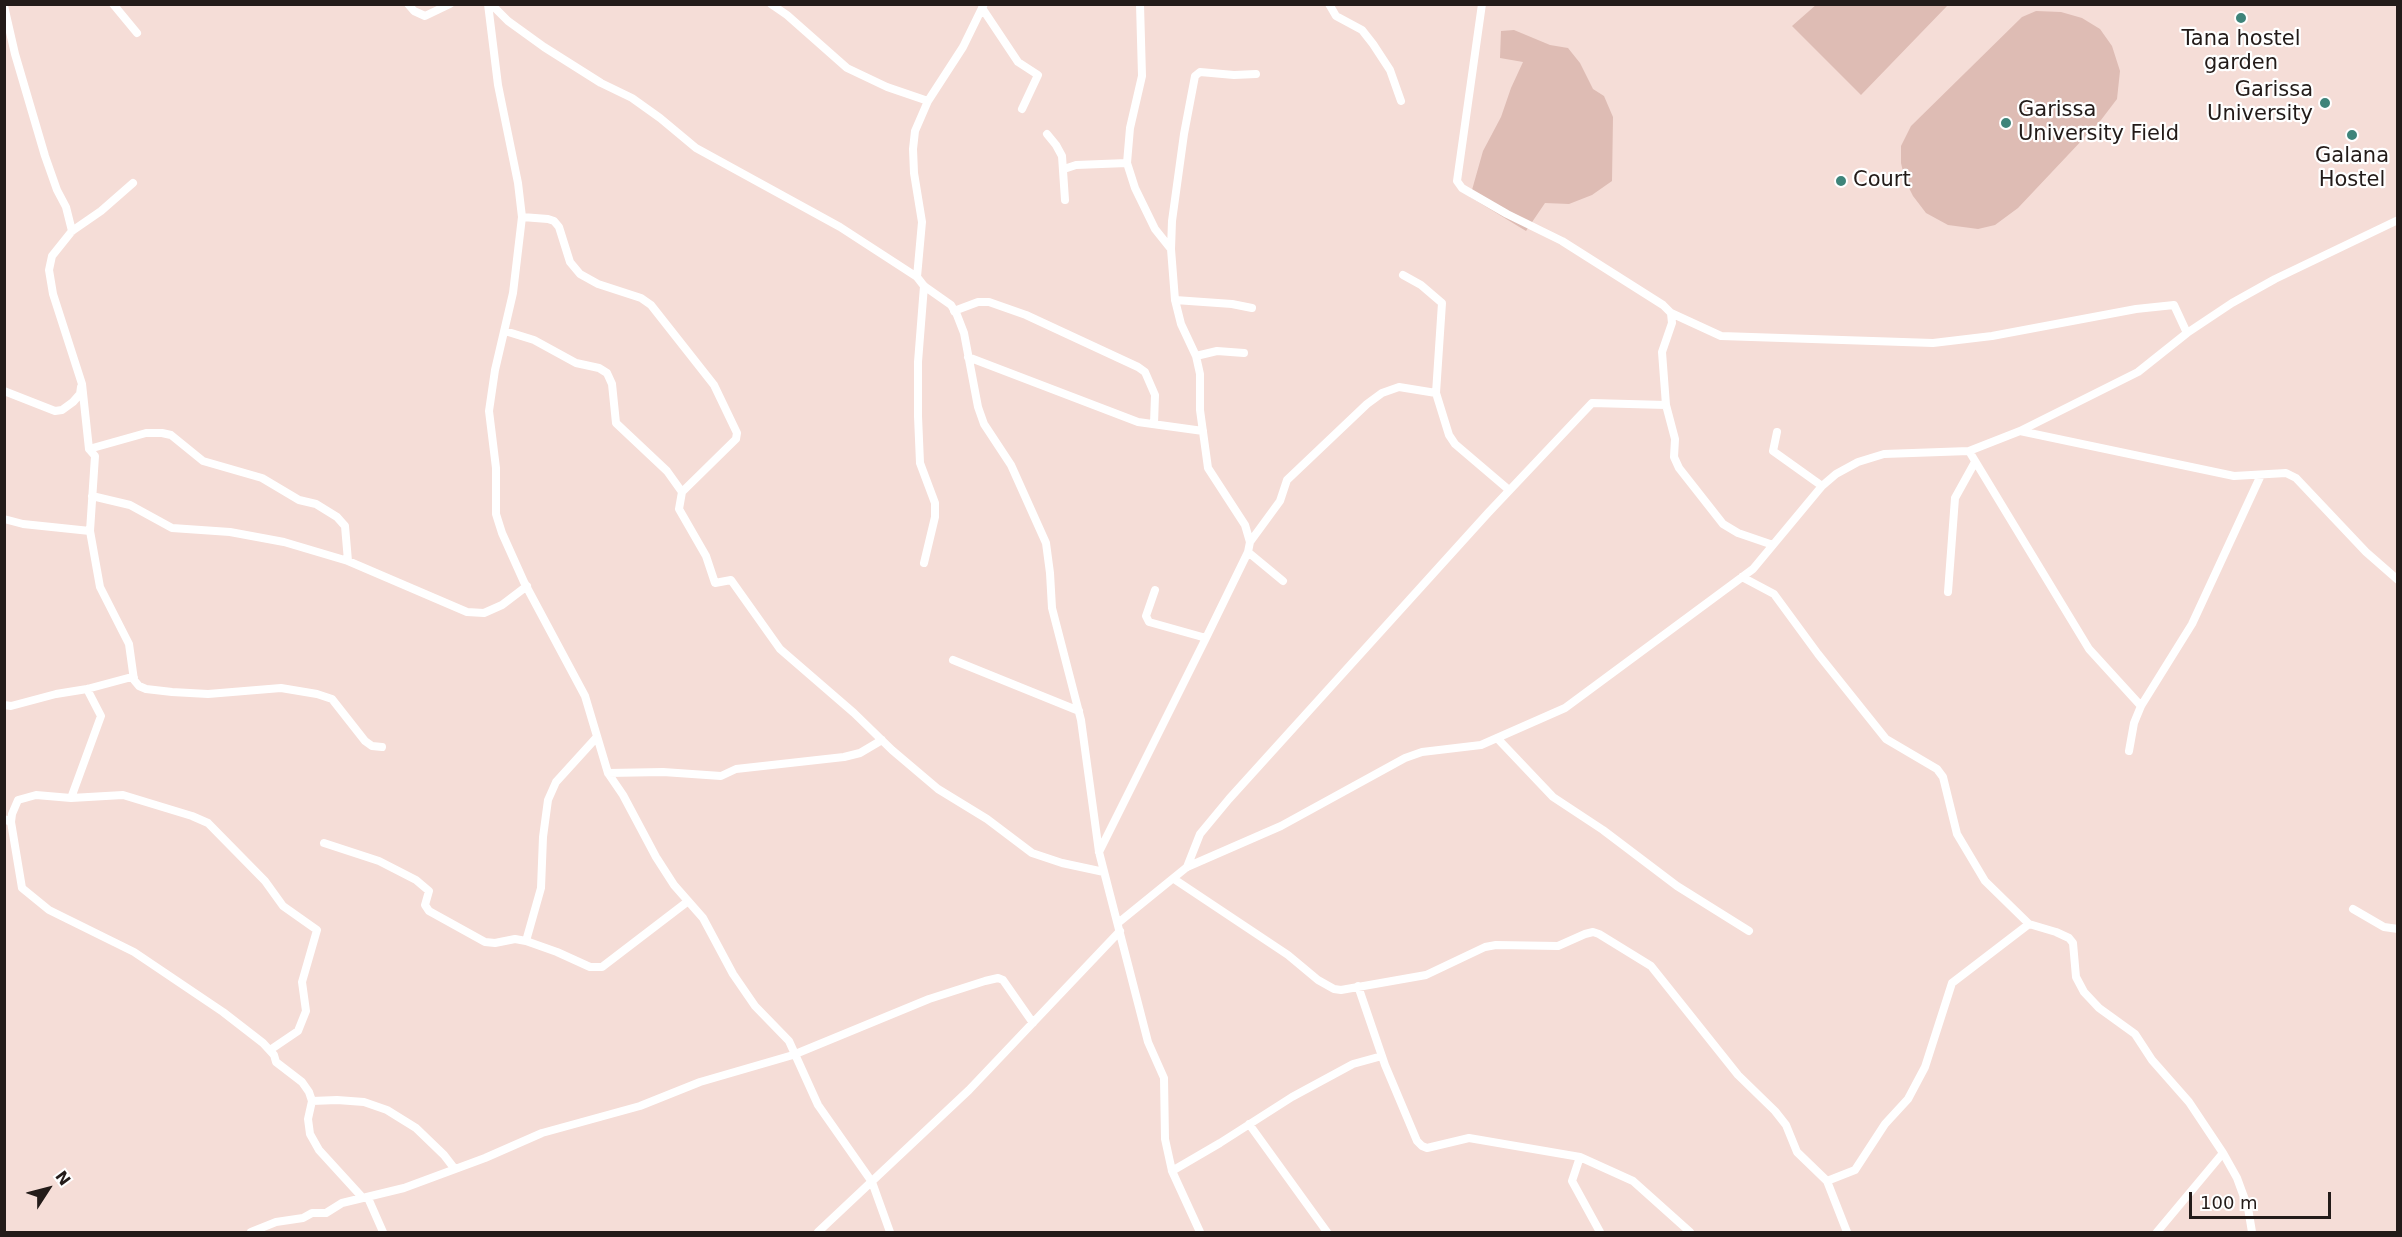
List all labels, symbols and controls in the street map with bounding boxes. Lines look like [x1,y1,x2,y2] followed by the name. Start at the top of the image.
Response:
[2234,11,2248,25] marker: Tana hostel garden
[2181,27,2301,77] place label: Tana hostel garden
[2207,78,2313,128] place label: Garissa University
[2318,96,2332,110] marker: Garissa University
[2018,98,2179,148] place label: Garissa University Field
[1999,116,2013,130] marker: Garissa University Field
[2345,128,2359,142] marker: Galana Hostel
[2315,144,2389,194] place label: Galana Hostel
[1853,168,1911,194] place label: Court
[1834,174,1848,188] marker: Court
[18,1159,78,1219] north arrow
[51,1167,75,1189] text: N
[2192,1180,2334,1218] scale bar
[2200,1192,2258,1213] text: 100 m

